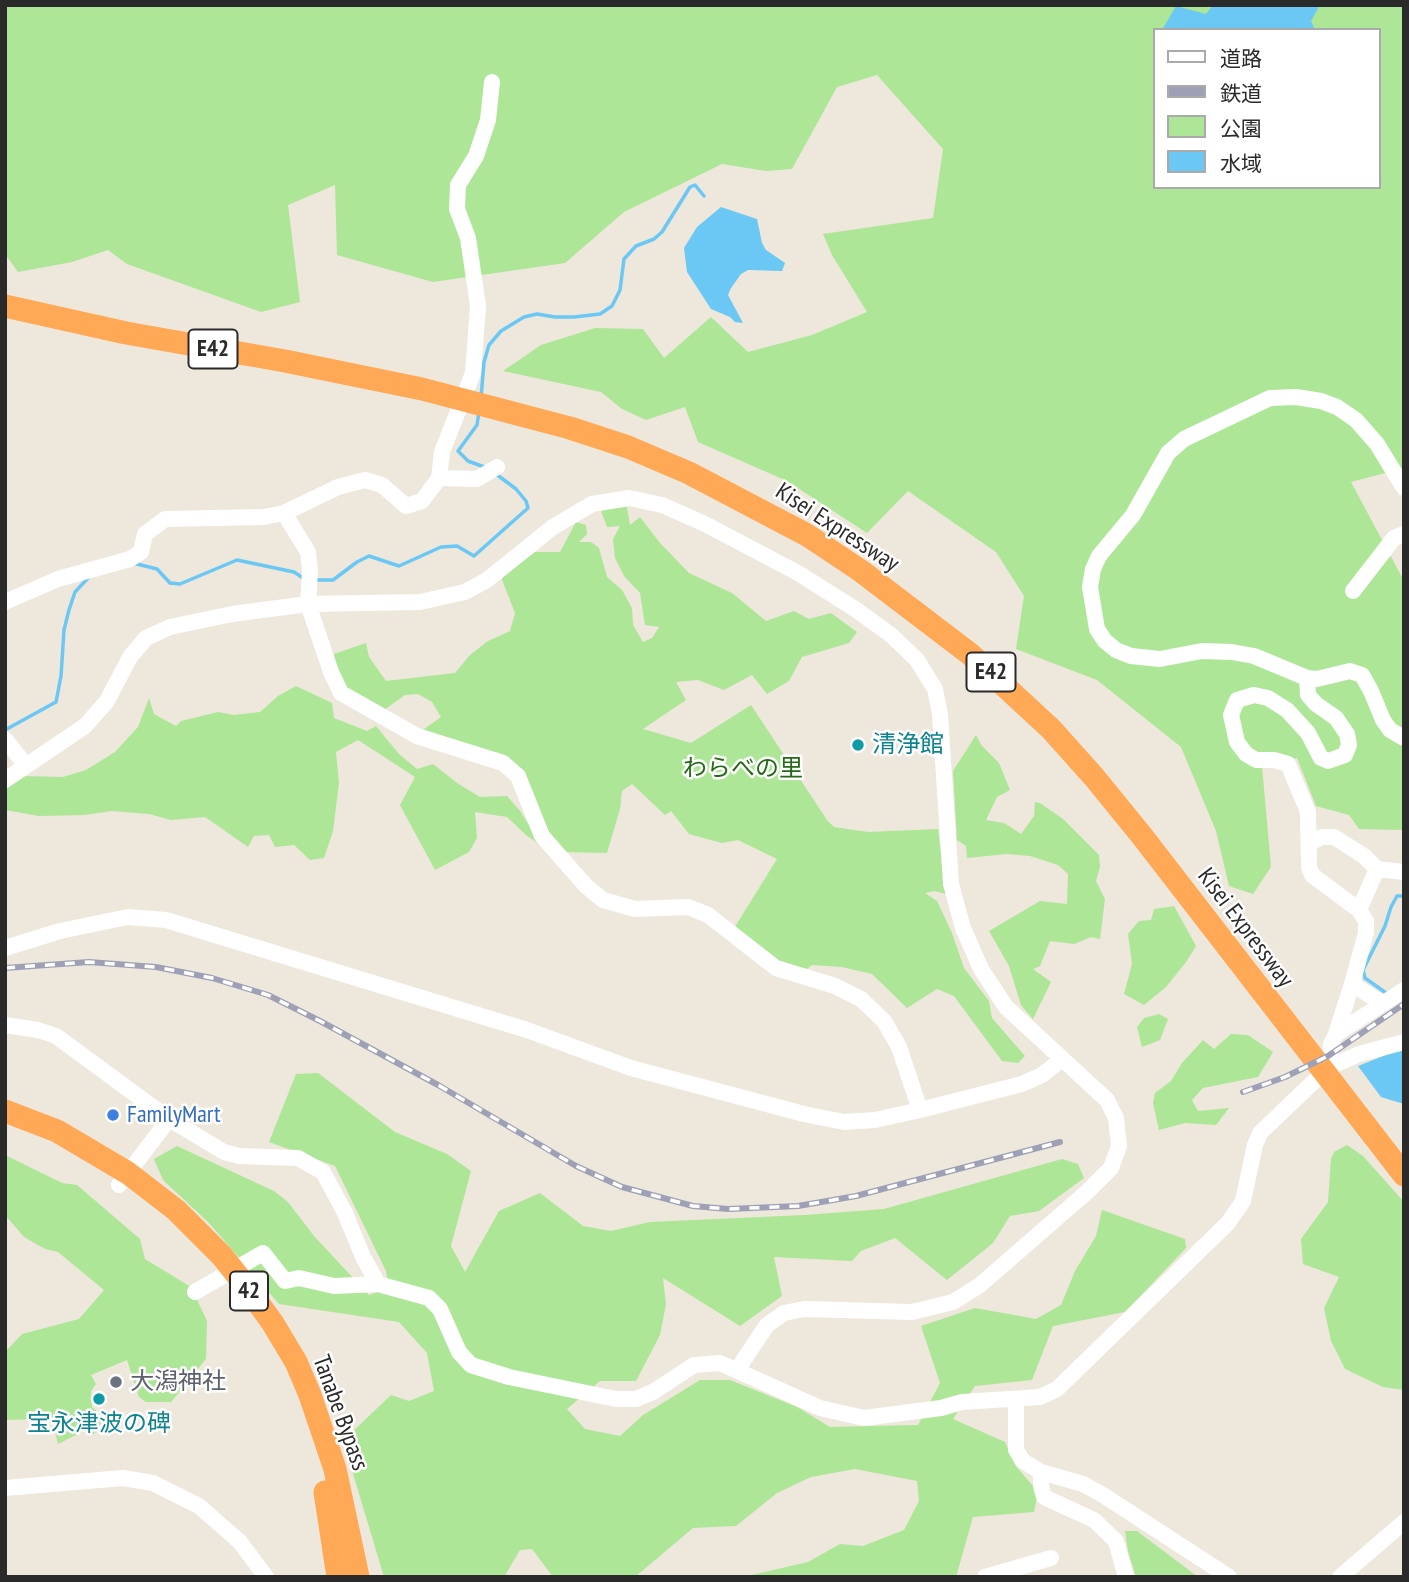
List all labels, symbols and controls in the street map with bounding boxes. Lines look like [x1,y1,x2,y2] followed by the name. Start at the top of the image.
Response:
[1154,28,1381,189] legend
[1220,45,1262,72] text: 道路
[1220,80,1262,107] text: 鉄道
[1220,115,1262,142] text: 公園
[1220,150,1262,177] text: 水域
[188,330,238,368] road number: E42
[770,477,904,579] street label: Kisei Expressway
[967,652,1016,692] road number: E42
[872,731,944,759] place label: 清浄館
[850,737,866,753] marker: 清浄館
[683,755,803,783] park label: わらべの里
[1191,863,1299,993] street label: Kisei Expressway
[127,1101,221,1129] place label: FamilyMart
[105,1107,121,1123] marker: FamilyMart
[230,1272,268,1310] road number: 42
[306,1351,374,1475] street label: Tanabe Bypass
[130,1368,226,1396] place label: 大潟神社
[108,1374,124,1390] marker: 大潟神社
[91,1391,107,1407] marker: 宝永津波の碑
[27,1410,171,1438] place label: 宝永津波の碑

